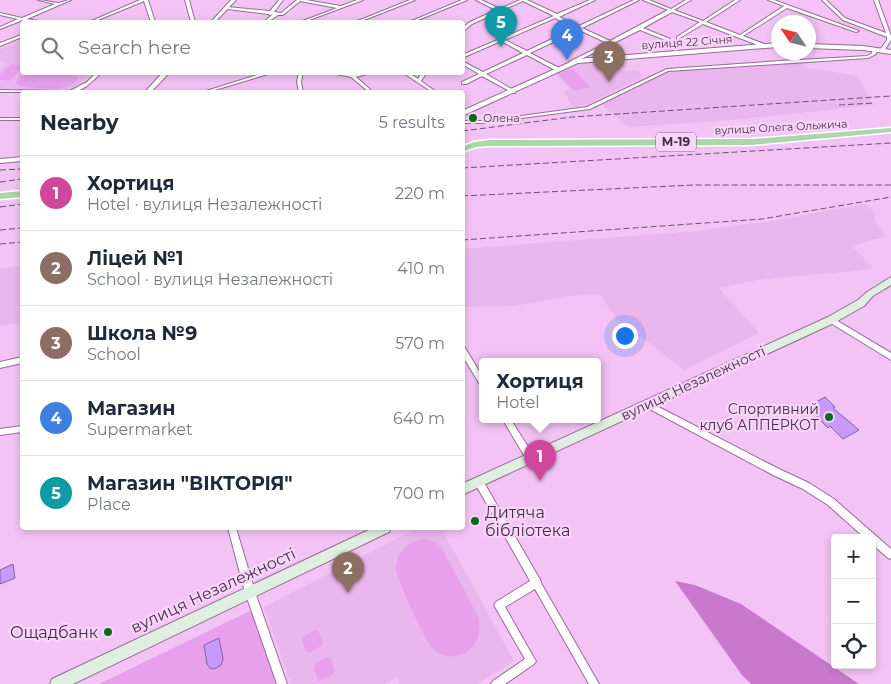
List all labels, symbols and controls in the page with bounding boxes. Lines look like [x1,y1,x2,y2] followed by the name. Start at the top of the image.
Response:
[485,6,517,47] pin: 5
[771,15,816,60] north arrow
[551,19,583,60] pin: 4
[20,20,465,75] search box
[641,32,733,52] street label: вулиця 22 Січня
[38,34,66,62] icon: search
[78,36,191,59] text: Search here
[593,41,625,82] pin: 3
[40,110,119,135] text: Nearby
[483,111,520,125] place label: Олена
[467,112,479,124] marker: Олена
[379,113,445,132] text: 5 results
[714,117,848,137] street label: вулиця Олега Ольжича
[656,132,696,152] road number: М-19
[87,172,174,195] text: Хортиця
[53,184,59,203] text: 1
[395,184,445,203] text: 220 m
[87,195,323,214] text: Hotel · вулиця Незалежності
[87,247,183,270] text: Ліцей №1
[51,259,61,278] text: 2
[397,259,445,278] text: 410 m
[87,270,333,289] text: School · вулиця Незалежності
[87,322,197,345] text: Школа №9
[612,323,638,349] your location
[51,334,61,353] text: 3
[395,334,445,353] text: 570 m
[618,342,768,424] street label: вулиця Незалежності
[87,345,141,364] text: School
[479,358,601,423] popup
[496,370,584,393] text: Хортиця
[496,393,540,412] text: Hotel
[87,397,175,420] text: Магазин
[699,400,820,434] place label: Спортивний клуб АППЕРКОТ
[50,409,62,428] text: 4
[393,409,445,428] text: 640 m
[823,411,835,423] marker: Спортивний клуб АППЕРКОТ
[87,420,193,439] text: Supermarket
[524,440,556,481] pin: 1
[87,472,293,495] text: Магазин "ВІКТОРІЯ"
[51,484,61,503] text: 5
[394,484,445,503] text: 700 m
[87,495,131,514] text: Place
[485,503,570,540] place label: Дитяча бібліотека
[469,515,481,527] marker: Дитяча бібліотека
[831,534,876,669] map controls
[831,534,876,579] button: +
[128,544,299,637] street label: вулиця Незалежності
[332,552,364,593] pin: 2
[831,579,876,624] button: −
[10,623,99,642] place label: Ощадбанк
[831,624,876,669] button: locate
[102,626,114,638] marker: Ощадбанк

